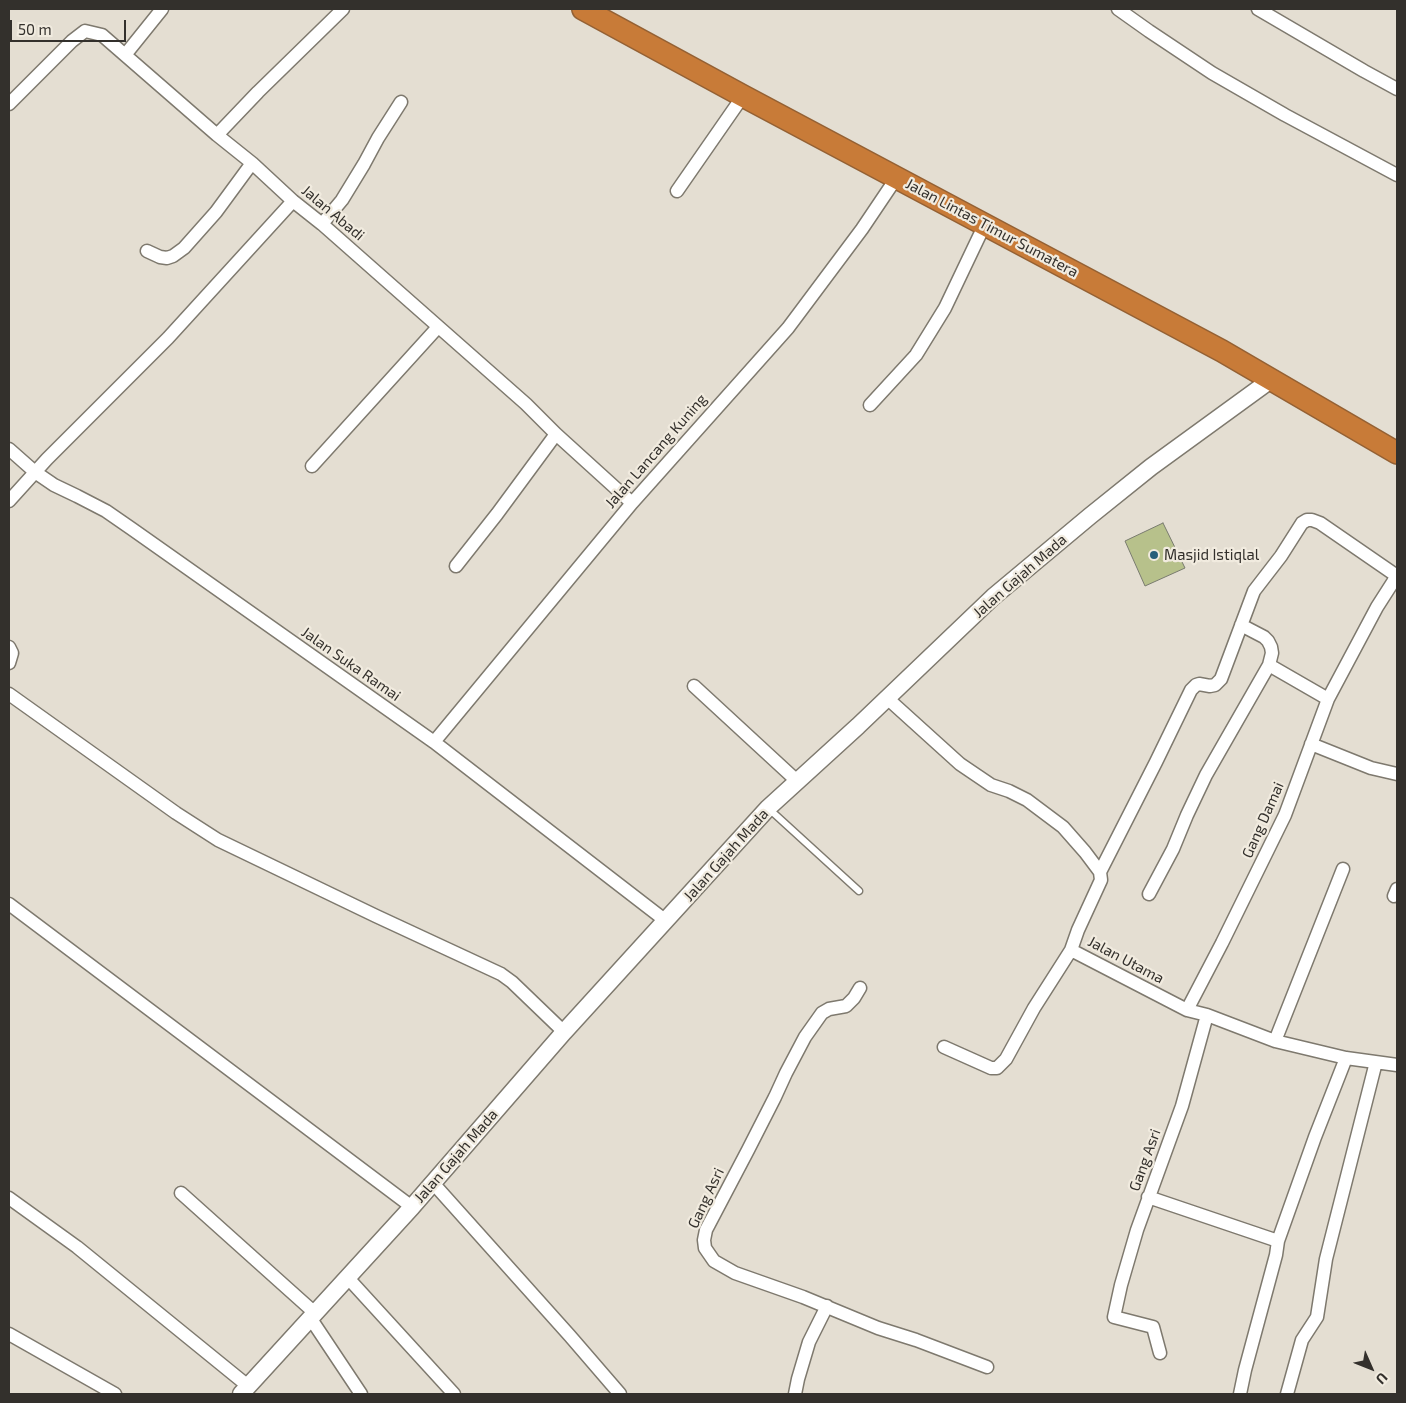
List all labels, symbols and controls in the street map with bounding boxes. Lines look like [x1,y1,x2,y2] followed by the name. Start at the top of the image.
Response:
[12,10,129,42] scale bar
[18,20,52,38] text: 50 m
[903,175,1081,281] street label: Jalan Lintas Timur Sumatera
[298,182,368,244] street label: Jalan Abadi
[601,390,711,512] street label: Jalan Lancang Kuning
[970,530,1070,622] street label: Jalan Gajah Mada
[1164,546,1259,564] place label: Masjid Istiqlal
[1148,549,1160,561] marker: Masjid Istiqlal
[298,623,404,705] street label: Jalan Suka Ramai
[1238,779,1288,861] street label: Gang Damai
[680,805,772,905] street label: Jalan Gajah Mada
[1085,932,1167,988] street label: Jalan Utama
[410,1106,502,1206] street label: Jalan Gajah Mada
[1125,1126,1165,1194] street label: Gang Asri
[684,1165,728,1231] street label: Gang Asri
[1346,1343,1396,1393] north arrow
[1373,1369,1392,1388] text: U

